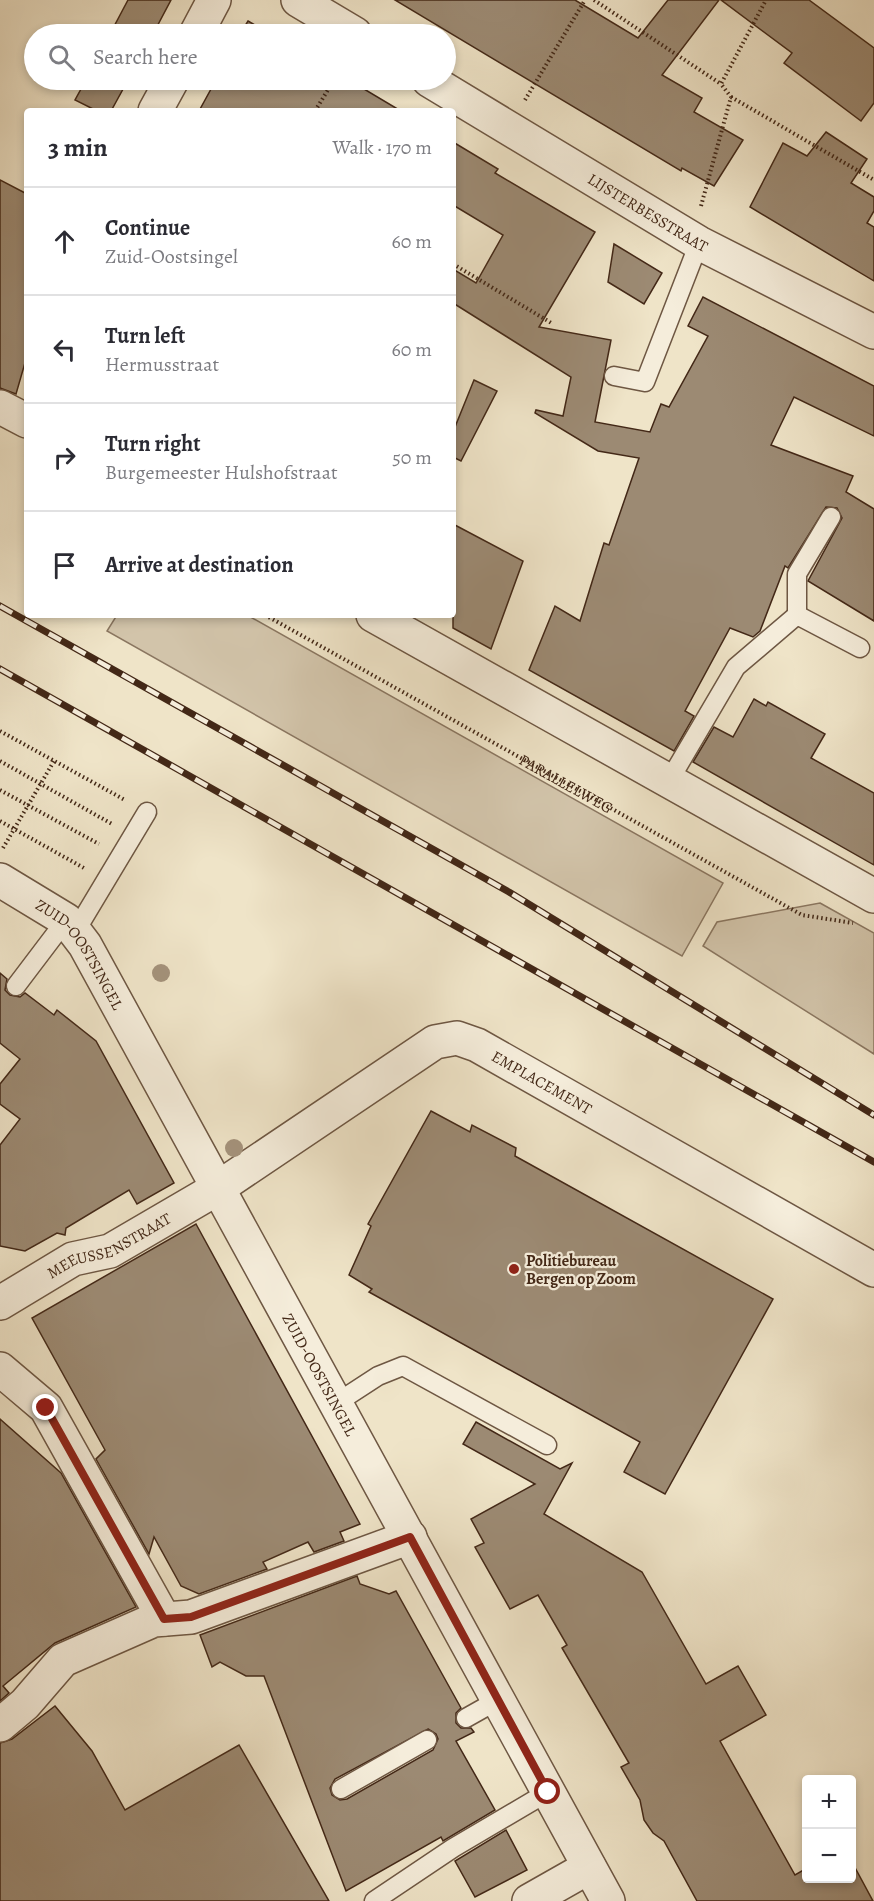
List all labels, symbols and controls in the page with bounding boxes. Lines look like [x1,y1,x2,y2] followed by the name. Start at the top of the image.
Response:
[24,24,456,90] search box
[45,41,78,74] icon: search
[93,42,198,72] text: Search here
[48,130,108,165] text: 3 min
[332,134,432,161] text: Walk · 170 m
[583,168,712,258] street label: LIJSTERBESSTRAAT
[105,213,190,243] text: Continue
[48,225,81,258] icon: ahead
[392,228,432,255] text: 60 m
[105,243,238,270] text: Zuid-Oostsingel
[105,321,185,351] text: Turn left
[48,333,81,366] icon: left
[392,336,432,363] text: 60 m
[105,351,219,378] text: Hermusstraat
[105,429,201,459] text: Turn right
[48,441,81,474] icon: right
[392,444,432,471] text: 50 m
[105,459,338,486] text: Burgemeester Hulshofstraat
[48,549,81,582] icon: arrive
[105,550,294,580] text: Arrive at destination
[515,749,617,819] street label: PARALLELWEG
[31,894,129,1014] street label: ZUID-OOSTSINGEL
[487,1046,596,1120] street label: EMPLACEMENT
[43,1208,176,1284] street label: MEEUSSENSTRAAT
[526,1250,636,1290] place label: Politiebureau Bergen op Zoom
[507,1262,521,1276] marker: Politiebureau Bergen op Zoom
[277,1310,362,1441] street label: ZUID-OOSTSINGEL
[32,1394,58,1420] route end
[802,1775,856,1883] map controls
[802,1775,856,1829] button: +
[534,1778,560,1804] route start
[802,1829,856,1883] button: −

